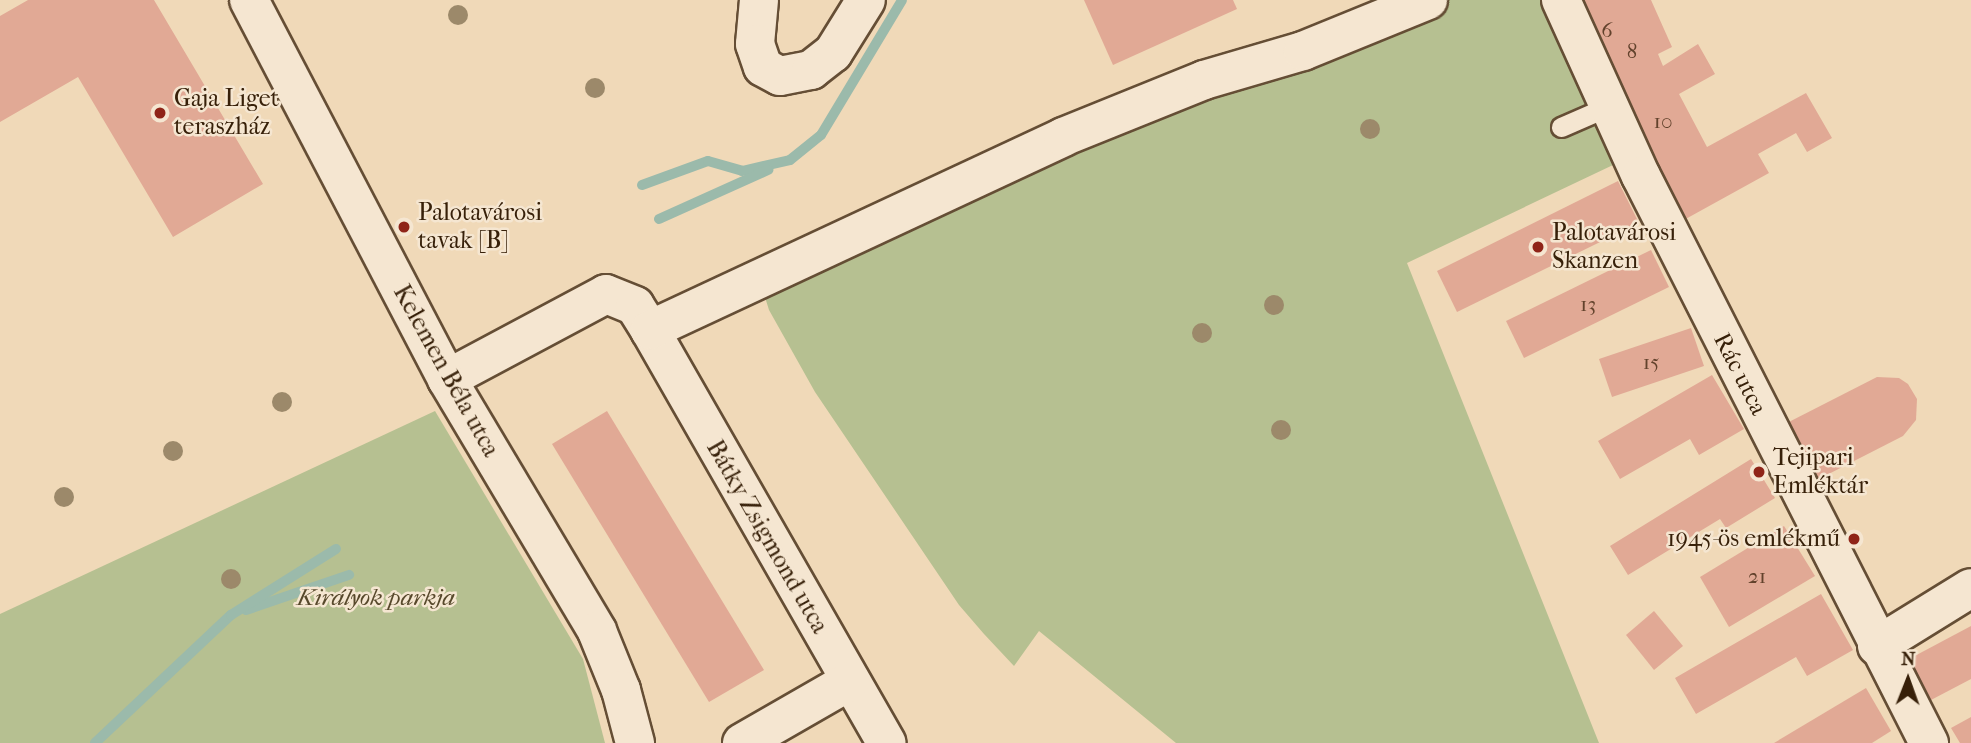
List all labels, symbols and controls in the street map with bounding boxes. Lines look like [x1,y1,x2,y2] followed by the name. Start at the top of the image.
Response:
[1601,17,1613,43] house number: 6
[1627,38,1637,64] house number: 8
[174,85,279,141] place label: Gaja Liget teraszház
[152,105,168,121] marker: Gaja Liget teraszház
[1654,108,1672,134] house number: 10
[418,199,542,255] place label: Palotavárosi tavak [B]
[396,219,412,235] marker: Palotavárosi tavak [B]
[1552,219,1676,275] place label: Palotavárosi Skanzen
[1530,239,1546,255] marker: Palotavárosi Skanzen
[387,280,505,462] street label: Kelemen Béla utca
[1580,291,1596,317] house number: 13
[1707,328,1773,420] street label: Rác utca
[1643,349,1659,375] house number: 15
[700,435,834,639] street label: Bátky Zsigmond utca
[1773,444,1868,500] place label: Tejipari Emléktár
[1751,464,1767,480] marker: Tejipari Emléktár
[1667,525,1840,553] place label: 1945-ös emlékmű
[1846,531,1862,547] marker: 1945-ös emlékmű
[1748,563,1766,589] house number: 21
[297,584,455,612] park label: Királyok parkja
[1873,645,1943,715] north arrow
[1901,648,1916,670] text: N

